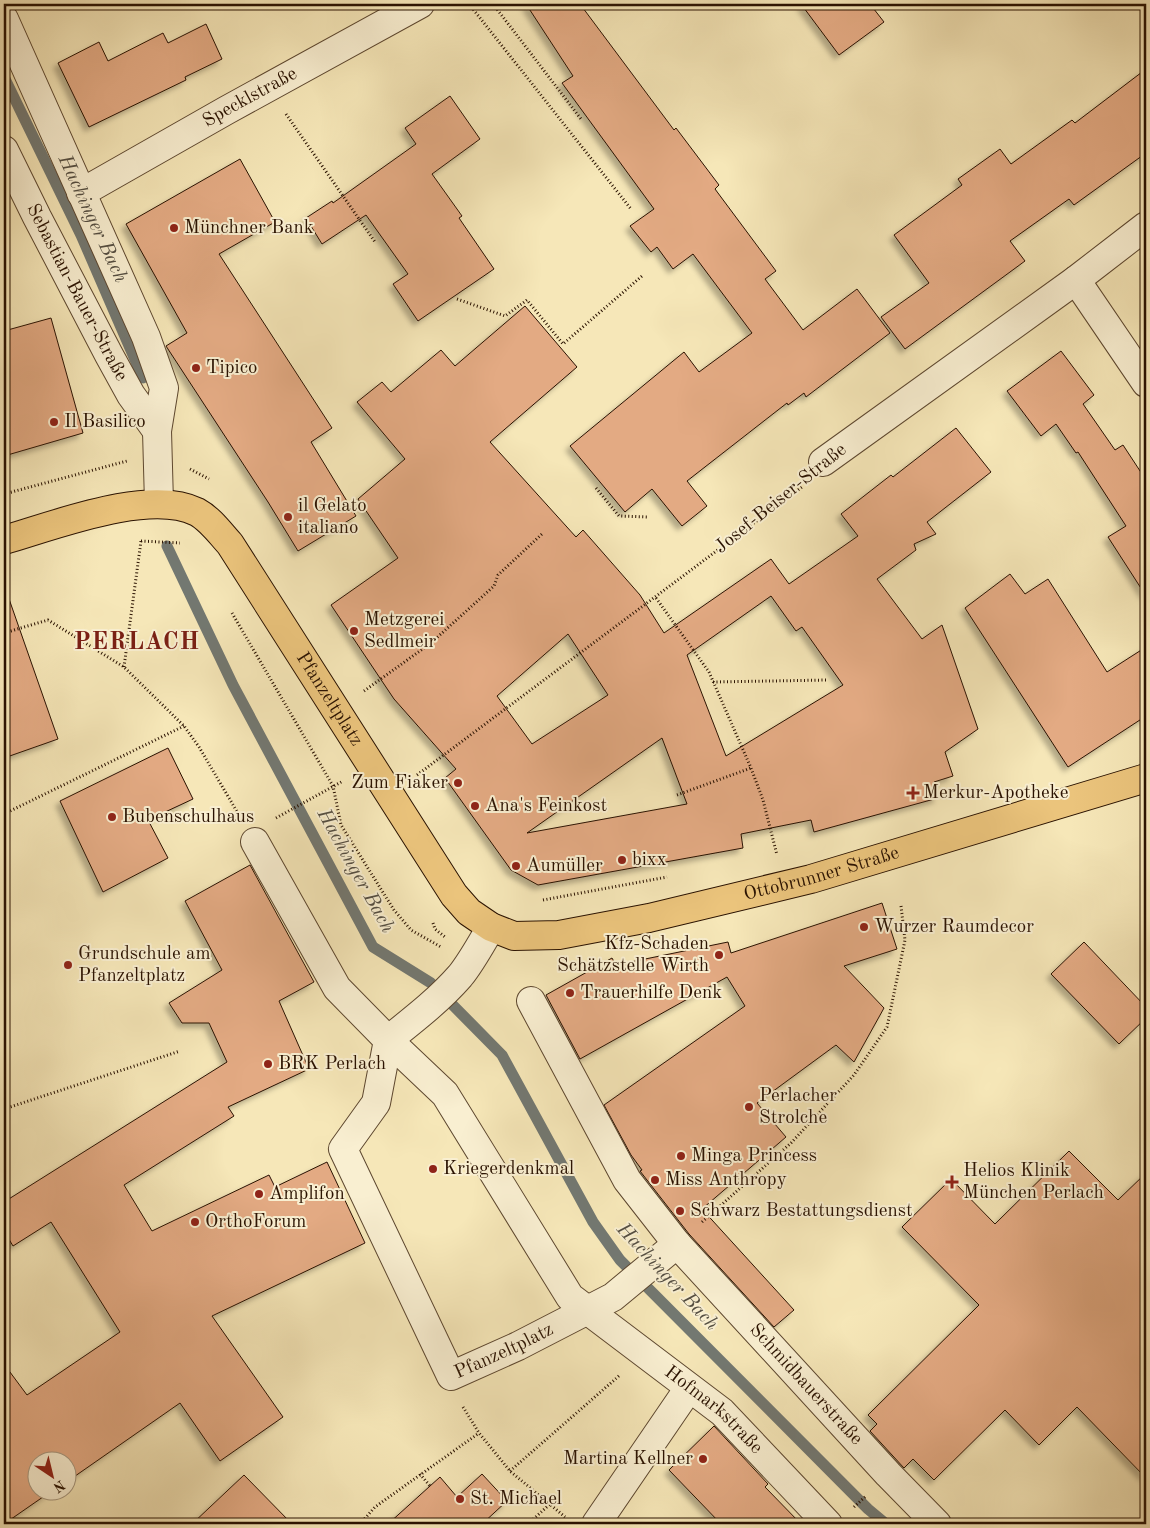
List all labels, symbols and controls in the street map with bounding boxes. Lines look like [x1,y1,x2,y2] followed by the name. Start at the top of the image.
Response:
[200,64,300,131] street label: Specklstraße
[53,151,130,286] water label: Hachinger Bach
[23,201,131,384] street label: Sebastian-Bauer-Straße
[184,219,314,238] place label: Münchner Bank
[168,222,180,234] marker: Münchner Bank
[206,359,257,378] place label: Tipico
[190,362,202,374] marker: Tipico
[64,413,146,432] place label: Il Basilico
[48,416,60,428] marker: Il Basilico
[712,440,850,558] street label: Josef-Beiser-Straße
[298,497,367,538] place label: il Gelato italiano
[282,511,294,523] marker: il Gelato italiano
[364,611,444,652] place label: Metzgerei Sedlmeir
[348,625,360,637] marker: Metzgerei Sedlmeir
[74,631,200,655] district label: PERLACH
[292,649,366,749] street label: Pfanzeltplatz
[351,774,448,793] place label: Zum Fiaker
[452,777,464,789] marker: Zum Fiaker
[923,784,1068,803] place label: Merkur-Apotheke
[907,787,919,799] marker: Merkur-Apotheke
[485,797,607,816] place label: Ana's Feinkost
[469,800,481,812] marker: Ana's Feinkost
[312,805,397,937] water label: Hachinger Bach
[122,808,254,827] place label: Bubenschulhaus
[106,811,118,823] marker: Bubenschulhaus
[742,843,902,904] street label: Ottobrunner Straße
[632,851,667,870] place label: bixx
[616,854,628,866] marker: bixx
[526,857,603,876] place label: Aumüller
[510,860,522,872] marker: Aumüller
[874,918,1034,937] place label: Wurzer Raumdecor
[858,921,870,933] marker: Wurzer Raumdecor
[557,935,709,976] place label: Kfz-Schaden Schätzstelle Wirth
[78,945,210,986] place label: Grundschule am Pfanzeltplatz
[713,949,725,961] marker: Kfz-Schaden Schätzstelle Wirth
[62,959,74,971] marker: Grundschule am Pfanzeltplatz
[580,984,722,1003] place label: Trauerhilfe Denk
[564,987,576,999] marker: Trauerhilfe Denk
[278,1055,386,1074] place label: BRK Perlach
[262,1058,274,1070] marker: BRK Perlach
[759,1087,837,1128] place label: Perlacher Strolche
[743,1101,755,1113] marker: Perlacher Strolche
[691,1147,817,1166] place label: Minga Princess
[675,1150,687,1162] marker: Minga Princess
[443,1160,574,1179] place label: Kriegerdenkmal
[963,1162,1104,1203] place label: Helios Klinik München Perlach
[427,1163,439,1175] marker: Kriegerdenkmal
[665,1171,787,1190] place label: Miss Anthropy
[649,1174,661,1186] marker: Miss Anthropy
[945,1175,959,1189] marker: Helios Klinik München Perlach
[269,1185,345,1204] place label: Amplifon
[253,1188,265,1200] marker: Amplifon
[690,1202,913,1221] place label: Schwarz Bestattungsdienst
[674,1205,686,1217] marker: Schwarz Bestattungsdienst
[205,1213,306,1232] place label: OrthoForum
[189,1216,201,1228] marker: OrthoForum
[612,1219,722,1335] water label: Hachinger Bach
[451,1320,557,1383] street label: Pfanzeltplatz
[746,1320,866,1449] street label: Schmidbauerstraße
[661,1362,766,1458] street label: Hofmarkstraße
[28,1450,78,1500] north arrow
[563,1450,693,1469] place label: Martina Kellner
[697,1453,709,1465] marker: Martina Kellner
[50,1477,67,1495] text: N
[470,1490,562,1509] place label: St. Michael
[454,1493,466,1505] marker: St. Michael

